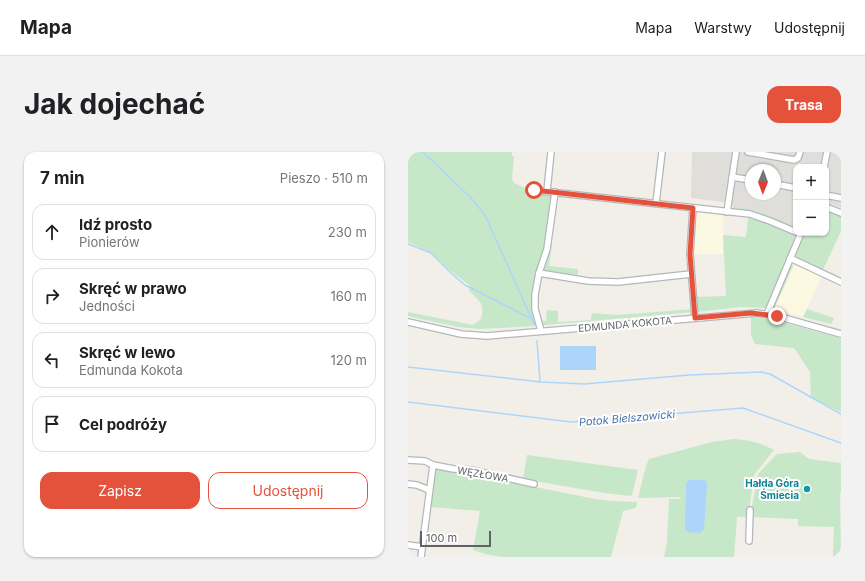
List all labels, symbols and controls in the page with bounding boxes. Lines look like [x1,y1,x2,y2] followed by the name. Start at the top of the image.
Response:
[20,16,72,39] text: Mapa
[635,19,672,36] text: Mapa
[694,19,752,36] text: Warstwy
[774,19,845,36] text: Udostępnij
[767,86,841,123] button: Trasa
[24,87,205,121] text: Jak dojechać
[745,164,781,200] north arrow
[793,164,829,236] map controls
[793,164,829,200] button: +
[40,168,85,188] text: 7 min
[280,170,368,186] text: Pieszo · 510 m
[525,181,543,199] route start
[793,200,829,236] button: −
[79,215,152,234] text: Idź prosto
[41,221,63,243] icon: ahead
[328,224,367,240] text: 230 m
[79,234,140,250] text: Pionierów
[79,279,187,298] text: Skręć w prawo
[41,285,63,307] icon: right
[330,288,367,304] text: 160 m
[79,298,135,314] text: Jedności
[768,307,786,325] route end
[578,314,672,334] street label: EDMUNDA KOKOTA
[79,343,175,362] text: Skręć w lewo
[41,349,63,371] icon: left
[331,352,367,368] text: 120 m
[79,362,183,378] text: Edmunda Kokota
[578,407,676,429] water label: Potok Bielszowicki
[41,413,63,435] icon: arrive
[79,415,167,434] text: Cel podróży
[457,464,510,484] street label: WĘZŁOWA
[40,472,200,509] button: Zapisz
[208,472,368,509] button: Udostępnij
[745,477,799,501] place label: Hałda Góra Śmiecia
[802,484,812,494] marker: Hałda Góra Śmiecia
[420,529,491,548] scale bar
[426,531,457,545] text: 100 m

